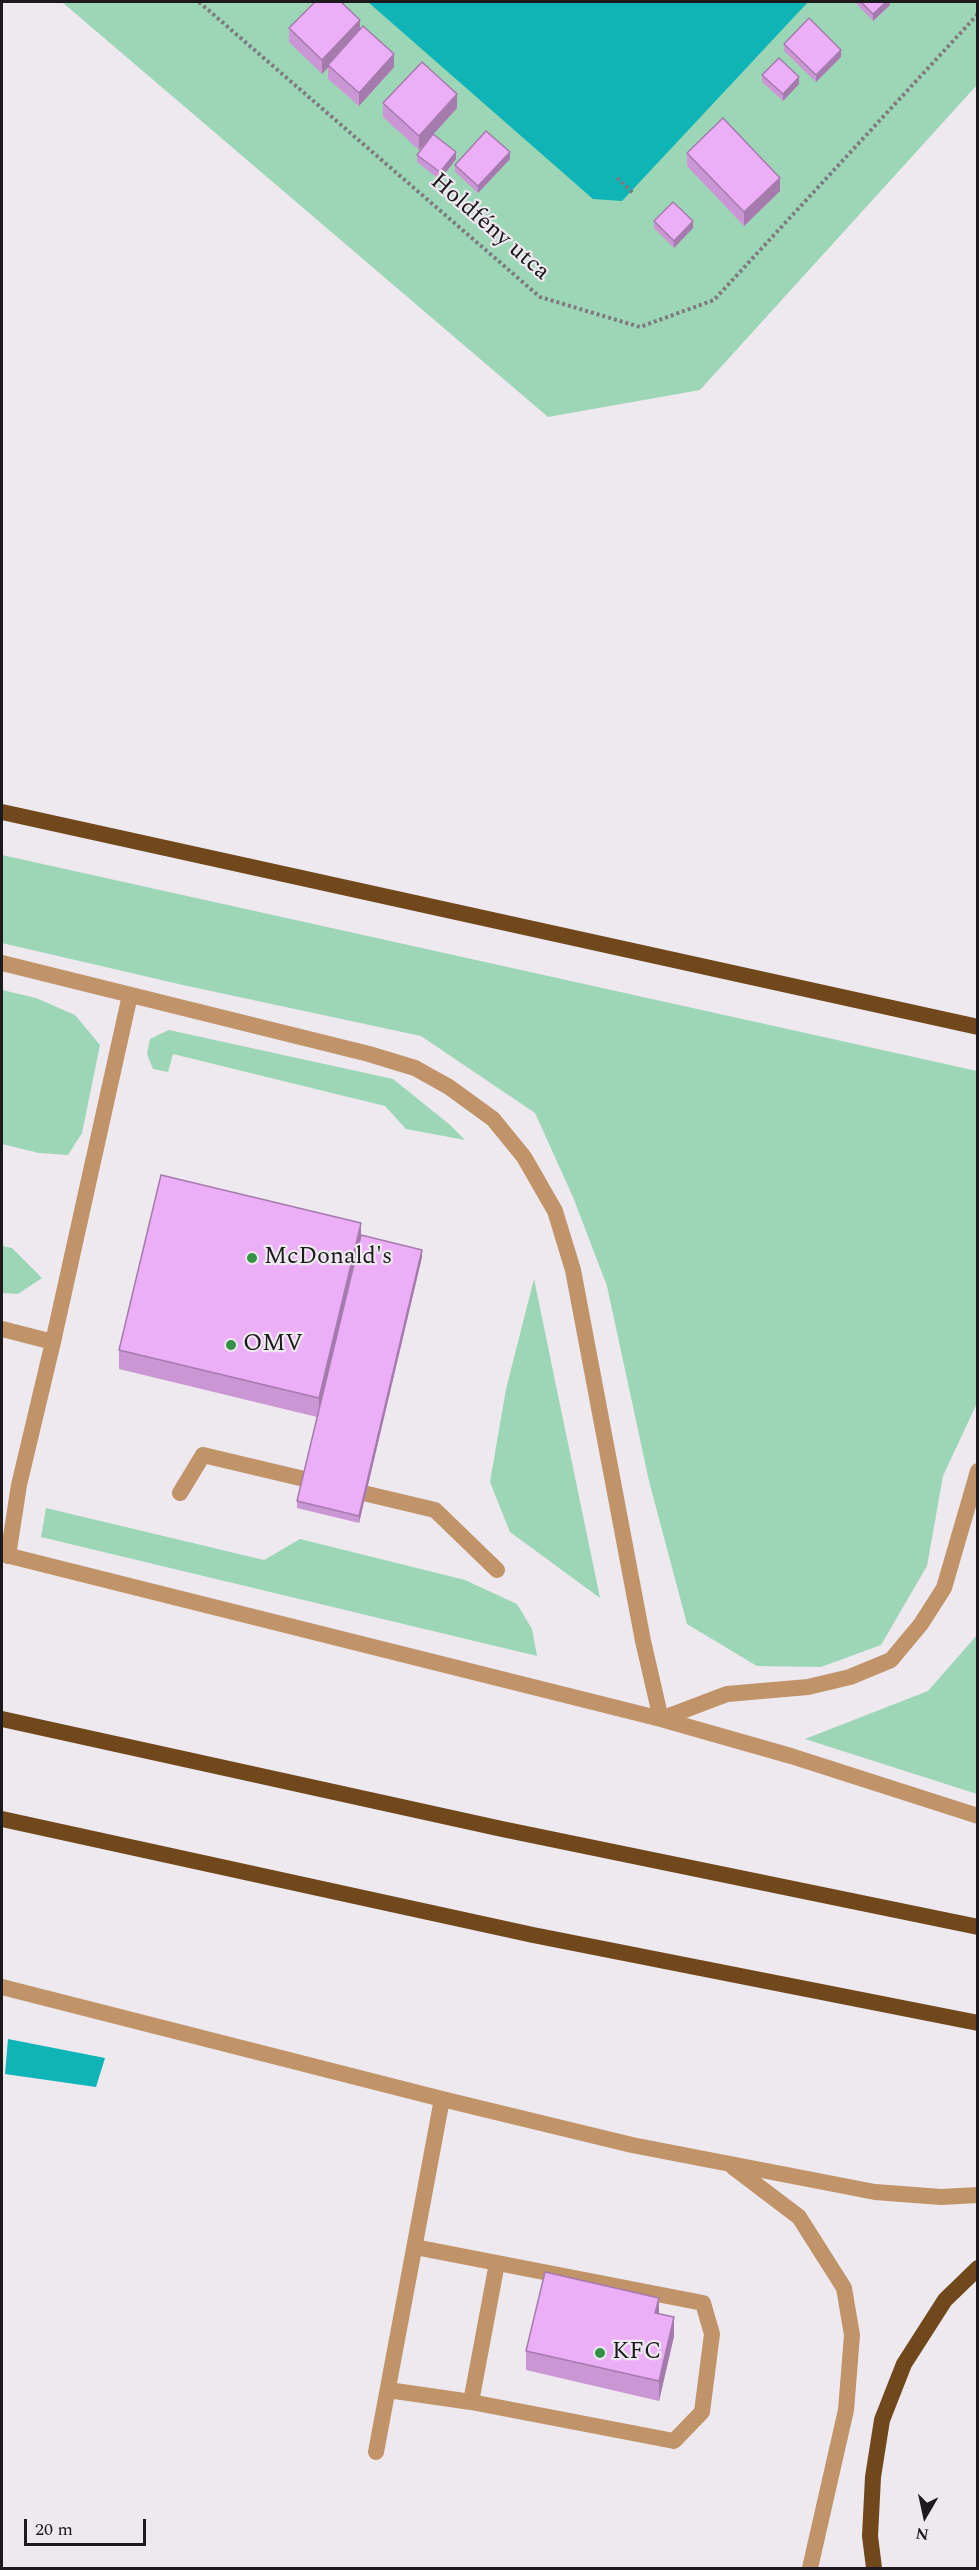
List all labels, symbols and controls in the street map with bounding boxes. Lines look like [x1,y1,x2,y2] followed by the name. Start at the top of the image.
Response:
[423,168,555,288] street label: Holdfény utca
[264,1244,392,1272] place label: McDonald's
[245,1251,259,1265] marker: McDonald's
[243,1331,303,1359] place label: OMV
[224,1338,238,1352] marker: OMV
[612,2339,661,2367] place label: KFC
[593,2346,607,2360] marker: KFC
[895,2486,955,2546] north arrow
[27,2507,148,2545] scale bar
[35,2516,73,2543] text: 20 m
[914,2521,931,2547] text: N

